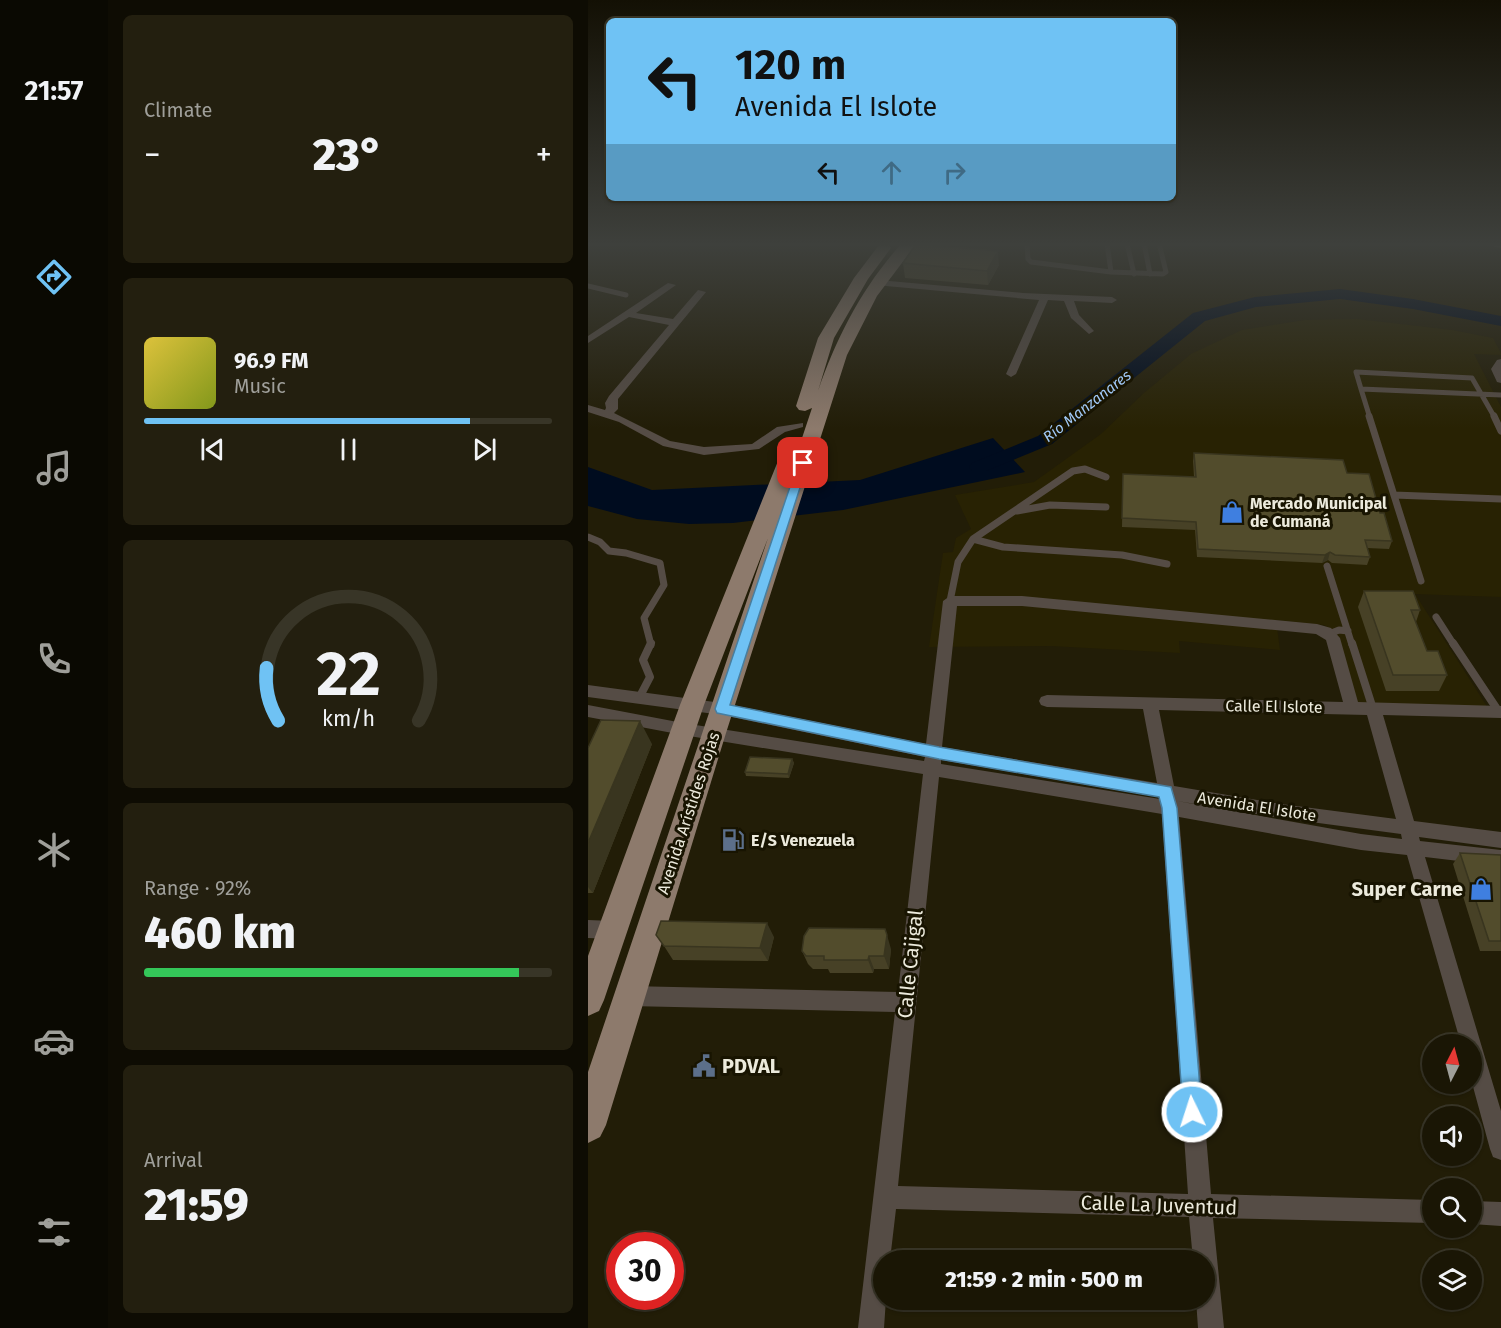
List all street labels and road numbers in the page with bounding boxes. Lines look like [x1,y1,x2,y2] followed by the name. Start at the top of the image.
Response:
[1225,696,1323,717] street label: Calle El Islote
[653,730,724,896] street label: Avenida Arístides Rojas
[1196,788,1318,825] street label: Avenida El Islote
[892,908,928,1019] street label: Calle Cajigal
[1080,1190,1238,1220] street label: Calle La Juventud

